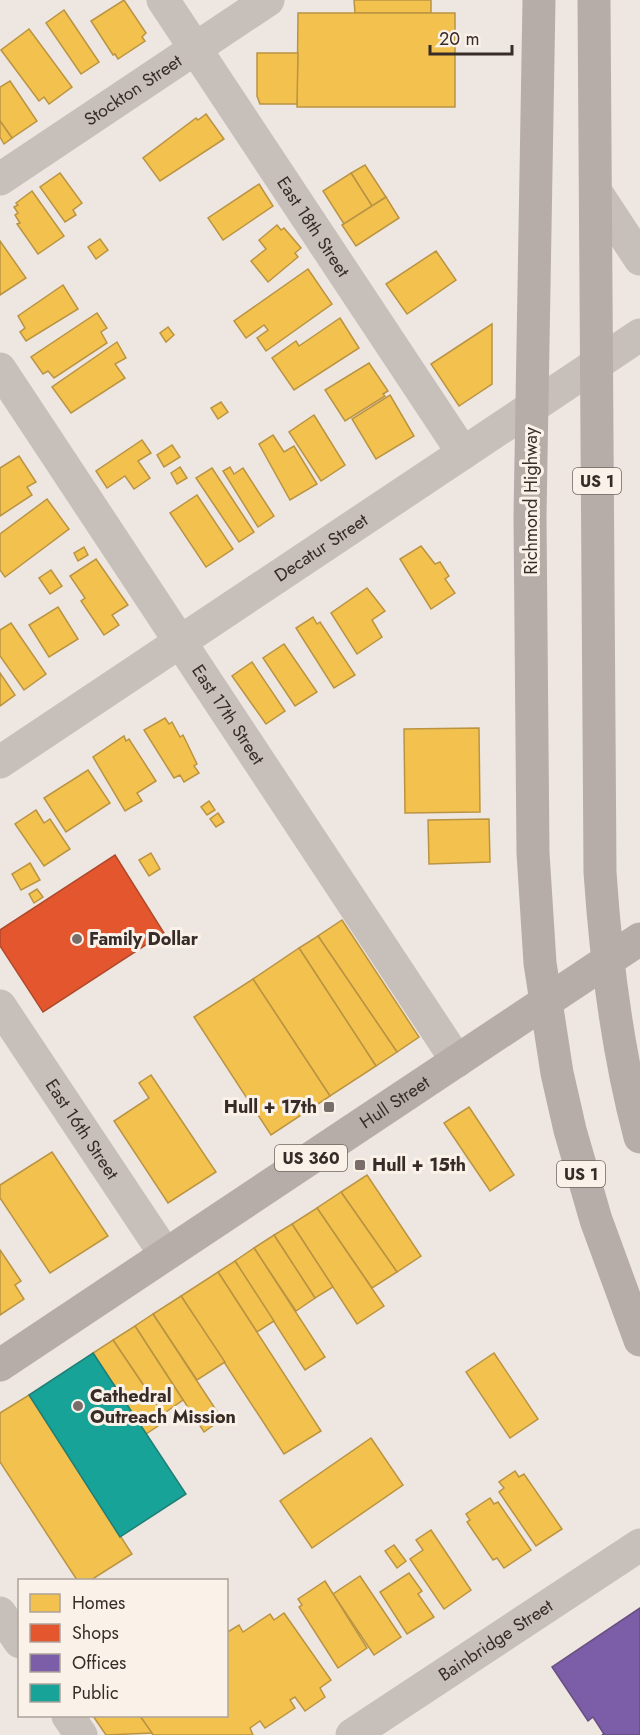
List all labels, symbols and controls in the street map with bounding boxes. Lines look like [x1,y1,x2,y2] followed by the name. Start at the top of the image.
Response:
[430,18,512,56] scale bar
[439,26,479,52] text: 20 m
[79,48,188,132] street label: Stockton Street
[270,171,356,283] street label: East 18th Street
[518,427,544,575] street label: Richmond Highway
[573,468,621,494] road number: US 1
[269,507,373,588] street label: Decatur Street
[186,659,271,770] street label: East 17th Street
[89,926,199,952] place label: Family Dollar
[70,932,84,946] marker: Family Dollar
[354,1069,435,1135] street label: Hull Street
[39,1074,125,1185] street label: East 16th Street
[224,1094,317,1120] place label: Hull + 17th
[322,1100,336,1114] marker: Hull + 17th
[275,1145,347,1171] road number: US 360
[372,1152,466,1178] place label: Hull + 15th
[353,1158,367,1172] marker: Hull + 15th
[557,1161,605,1187] road number: US 1
[90,1383,236,1430] place label: Cathedral Outreach Mission
[71,1399,85,1413] marker: Cathedral Outreach Mission
[18,1579,228,1717] legend
[72,1590,125,1616] text: Homes
[433,1593,558,1688] street label: Bainbridge Street
[72,1620,119,1646] text: Shops
[72,1650,126,1676] text: Offices
[72,1680,119,1706] text: Public

